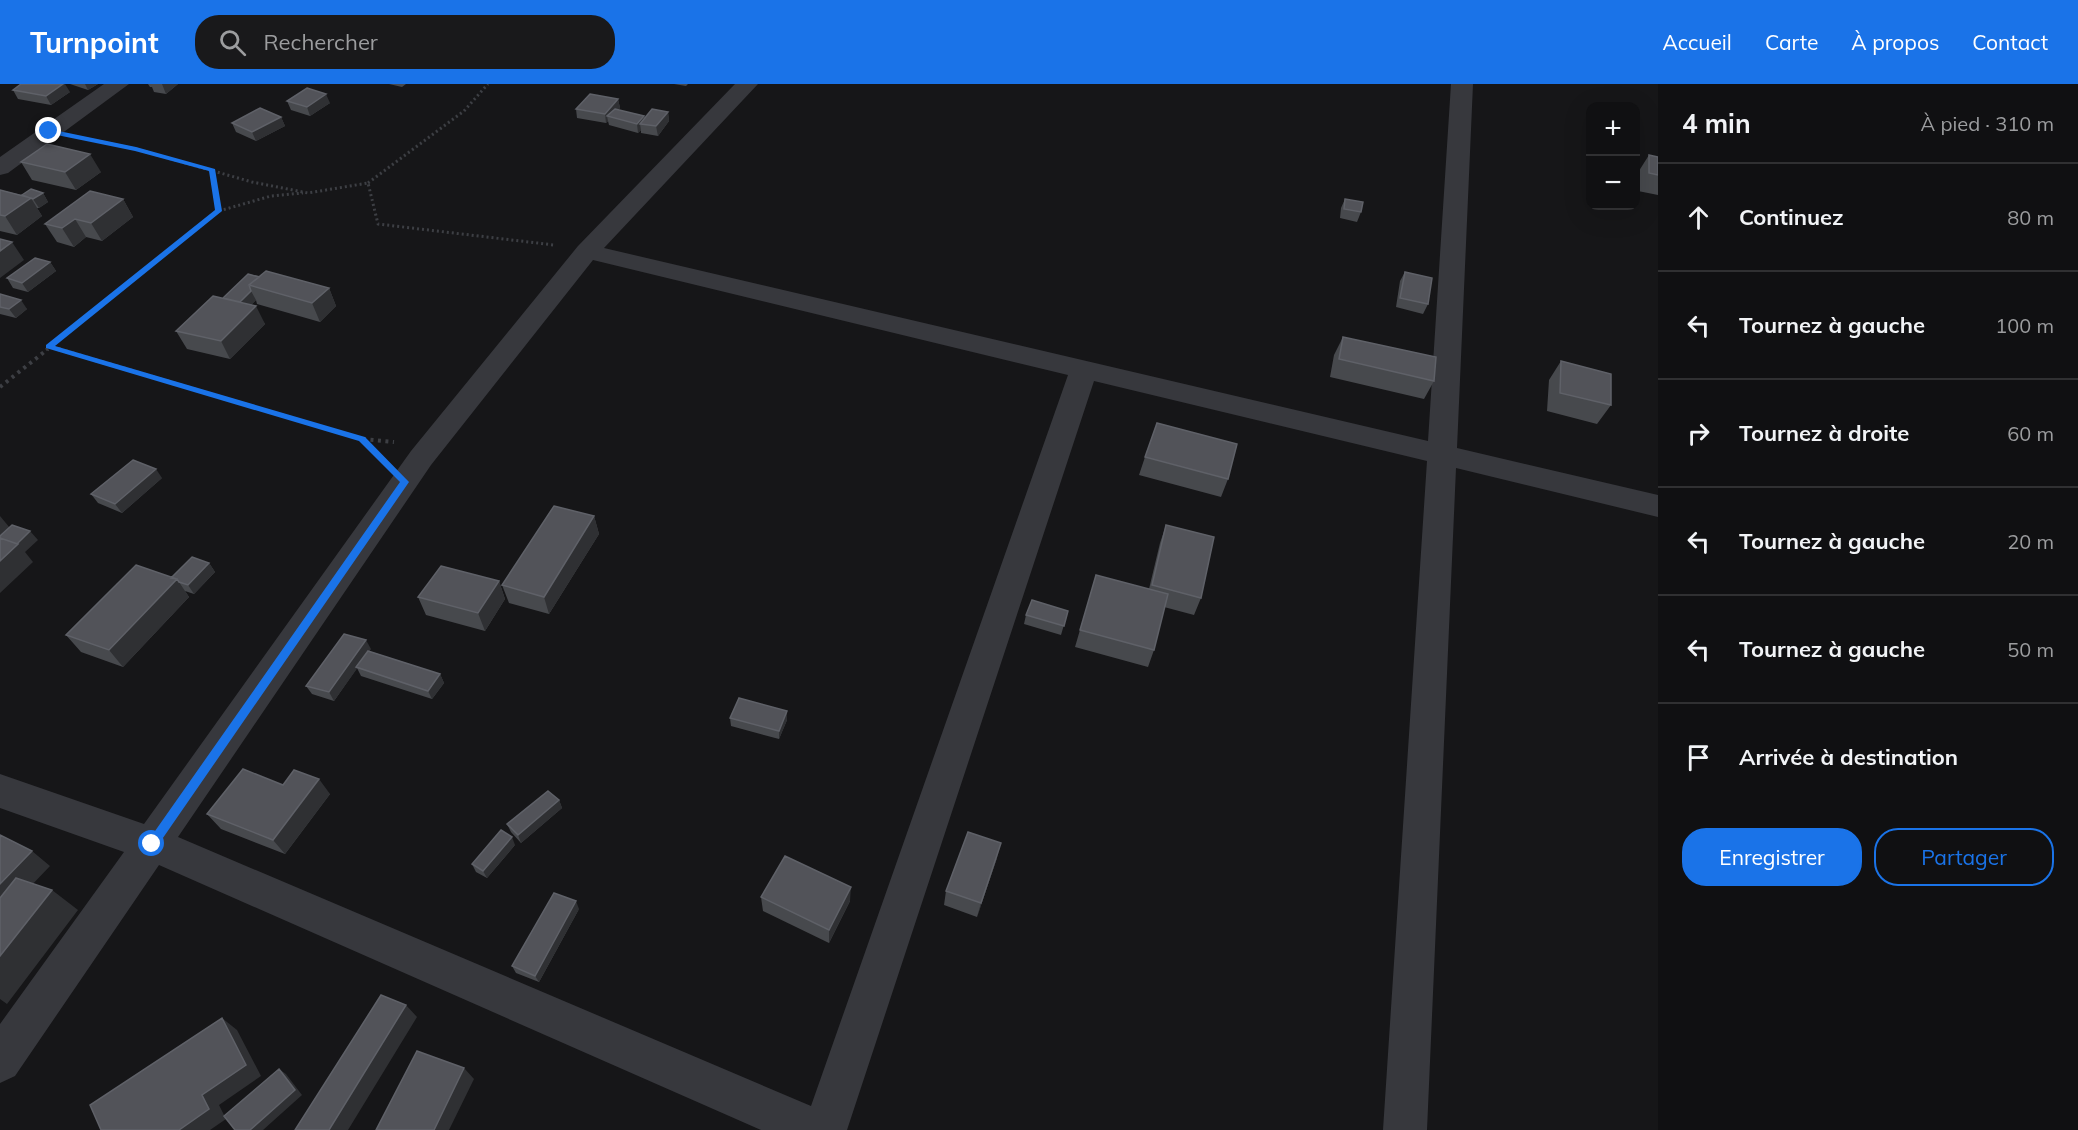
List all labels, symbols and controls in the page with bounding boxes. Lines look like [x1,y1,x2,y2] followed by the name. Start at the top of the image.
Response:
[195,15,615,69] search box
[30,25,159,60] text: Turnpoint
[216,26,249,59] icon: search
[264,28,378,56] text: Rechercher
[1662,29,1732,55] text: Accueil
[1765,29,1818,55] text: Carte
[1851,29,1939,55] text: À propos
[1972,29,2048,55] text: Contact
[1586,102,1640,210] map controls
[1586,102,1640,156] button: +
[1682,107,1751,140] text: 4 min
[1921,111,2054,136] text: À pied · 310 m
[35,117,61,143] route end
[1586,156,1640,210] button: −
[1682,201,1715,234] icon: ahead
[1739,203,1844,231] text: Continuez
[2007,205,2054,230] text: 80 m
[1682,309,1715,342] icon: left
[1739,311,1925,339] text: Tournez à gauche
[1995,313,2054,338] text: 100 m
[1682,417,1715,450] icon: right
[1739,419,1909,447] text: Tournez à droite
[2007,421,2054,446] text: 60 m
[1682,525,1715,558] icon: left
[1739,527,1925,555] text: Tournez à gauche
[2007,529,2054,554] text: 20 m
[1682,633,1715,666] icon: left
[1739,635,1925,663] text: Tournez à gauche
[2007,637,2054,662] text: 50 m
[1682,741,1715,774] icon: arrive
[1739,743,1958,771] text: Arrivée à destination
[1682,828,1862,886] button: Enregistrer
[1874,828,2054,886] button: Partager
[138,830,164,856] route start

